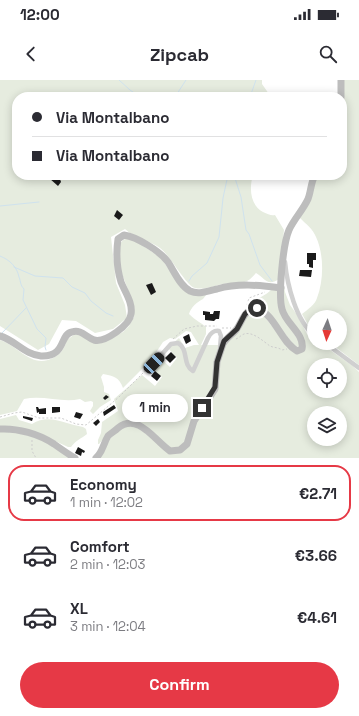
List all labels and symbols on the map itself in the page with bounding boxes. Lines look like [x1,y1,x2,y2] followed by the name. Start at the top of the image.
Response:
[248,299,266,317] route start
[307,310,347,350] north arrow
[141,350,167,376] car
[122,394,188,422] callout: 1 min
[193,399,211,417] route end

